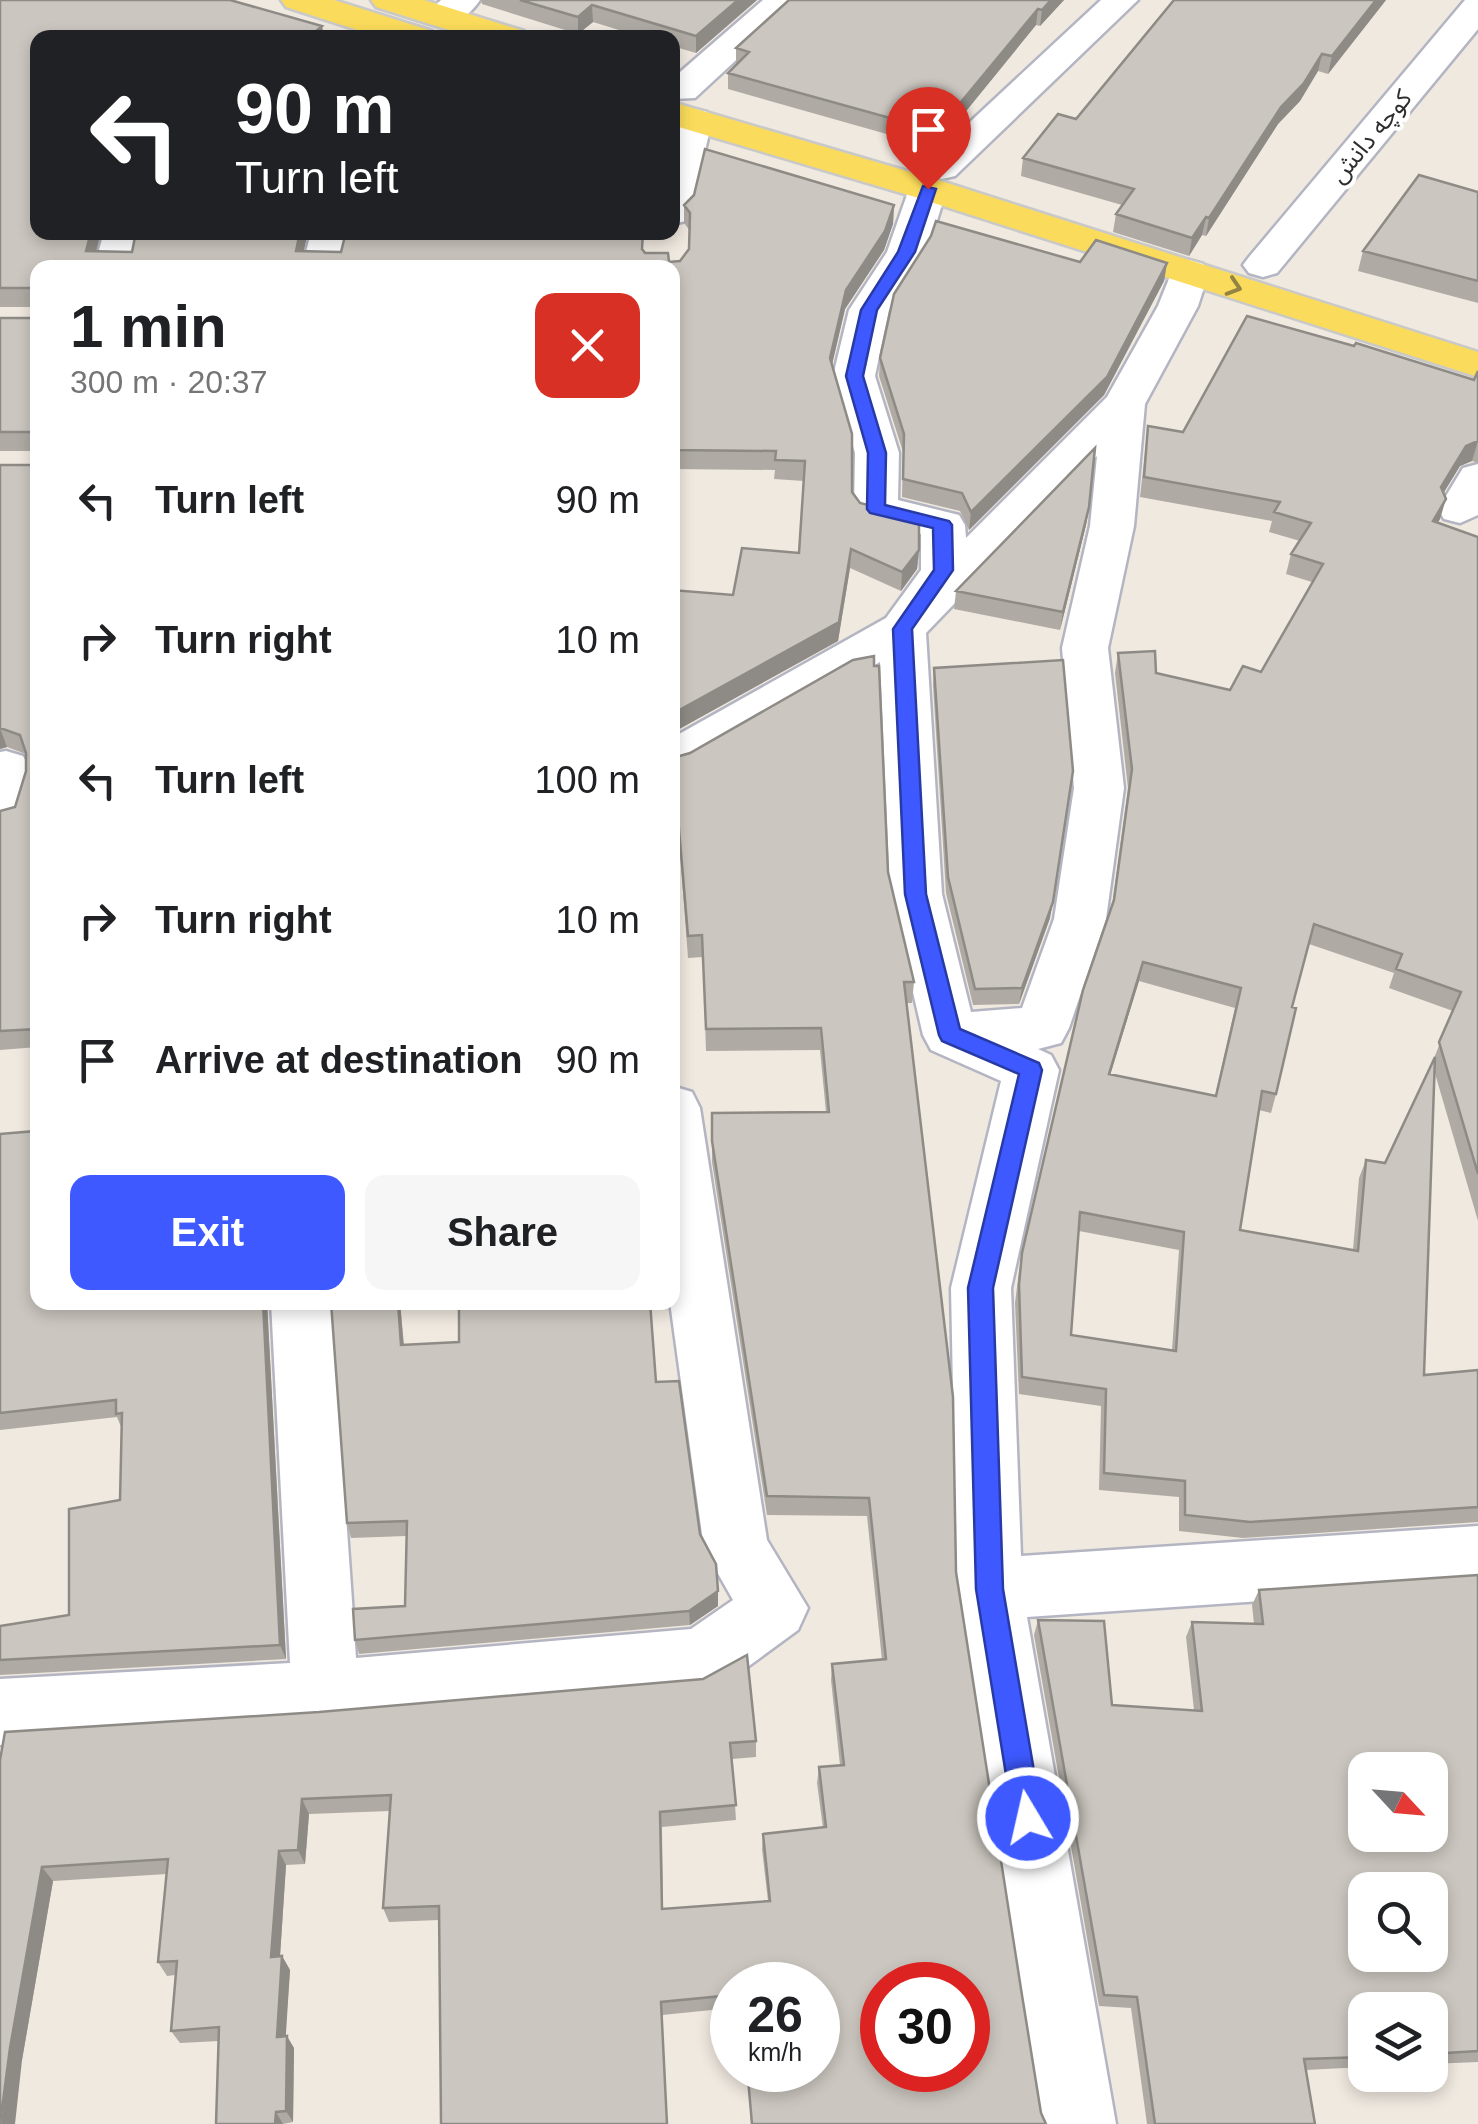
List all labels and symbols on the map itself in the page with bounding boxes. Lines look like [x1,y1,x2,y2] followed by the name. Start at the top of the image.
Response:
[1323,83,1419,189] street label: کوچه دانش
[886,87,971,190] pin
[1224,275,1241,295] one-way arrow
[1348,1752,1448,1852] north arrow
[976,1766,1080,1870] position arrow
[860,1962,990,2092] speed limit sign: 30

